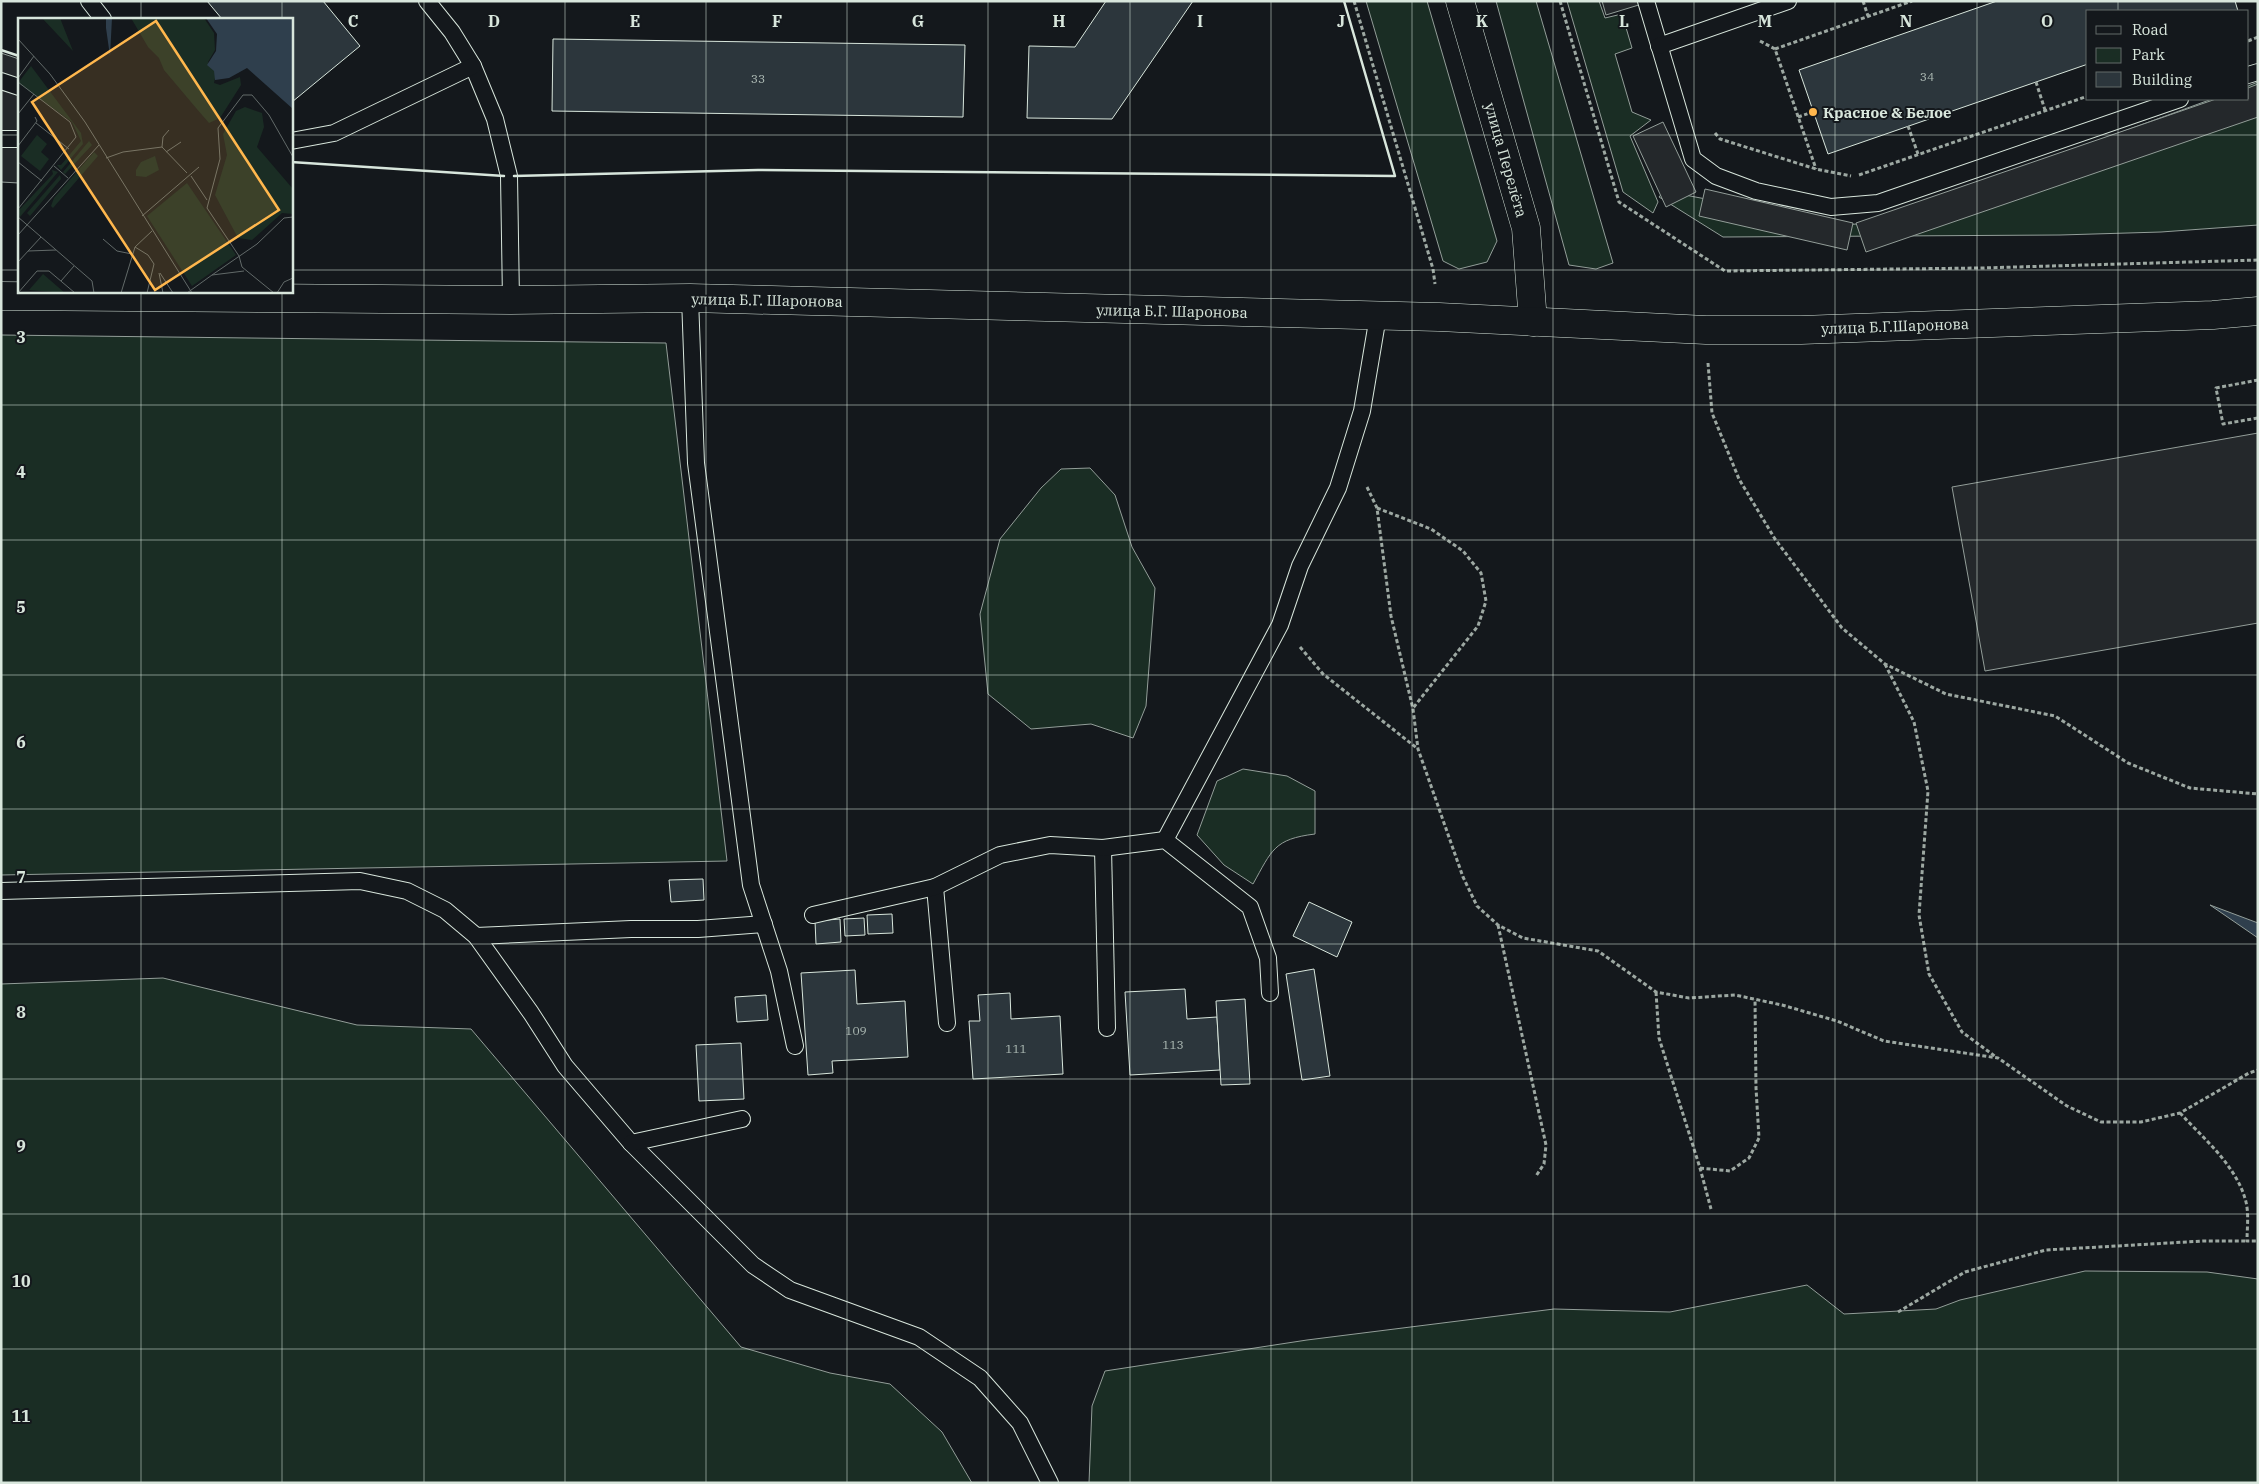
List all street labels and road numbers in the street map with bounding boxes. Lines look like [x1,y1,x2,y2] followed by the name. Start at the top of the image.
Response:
[1481,100,1531,220] street label: улица Перелёта
[691,289,843,311] street label: улица Б.Г. Шаронова
[1096,300,1248,322] street label: улица Б.Г. Шаронова
[1821,314,1969,338] street label: улица Б.Г.Шаронова

